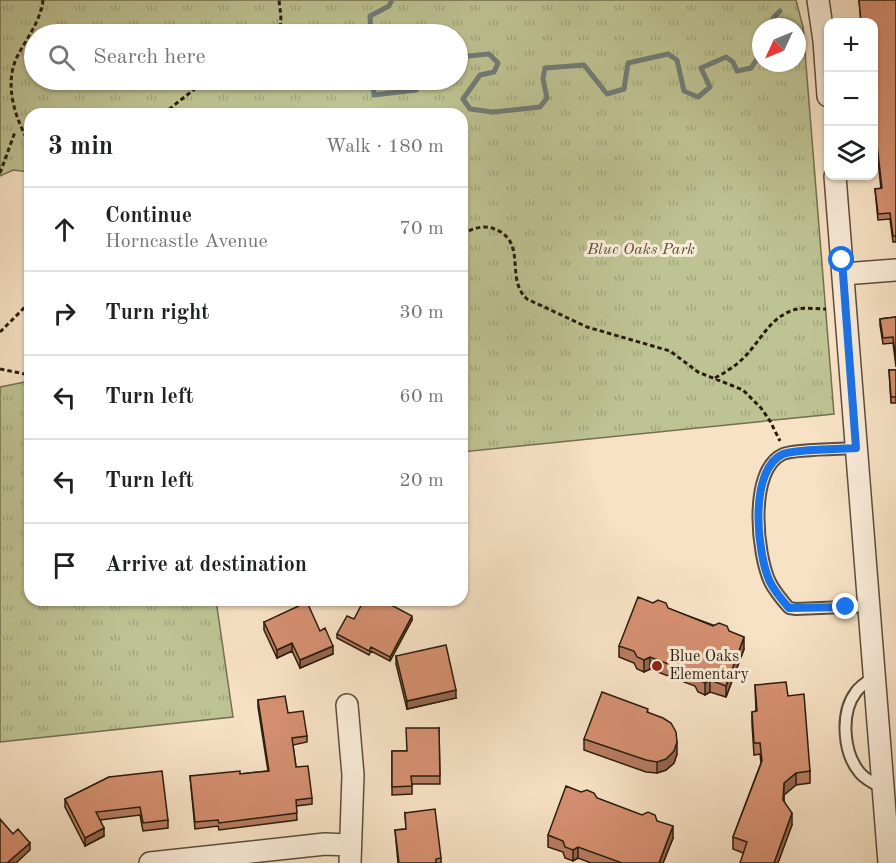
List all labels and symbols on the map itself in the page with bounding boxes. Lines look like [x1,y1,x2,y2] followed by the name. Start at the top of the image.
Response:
[752,18,806,72] north arrow
[586,242,695,258] park label: Blue Oaks Park
[828,246,854,272] route start
[832,593,858,619] route end
[669,649,749,683] place label: Blue Oaks Elementary
[650,659,664,673] marker: Blue Oaks Elementary

